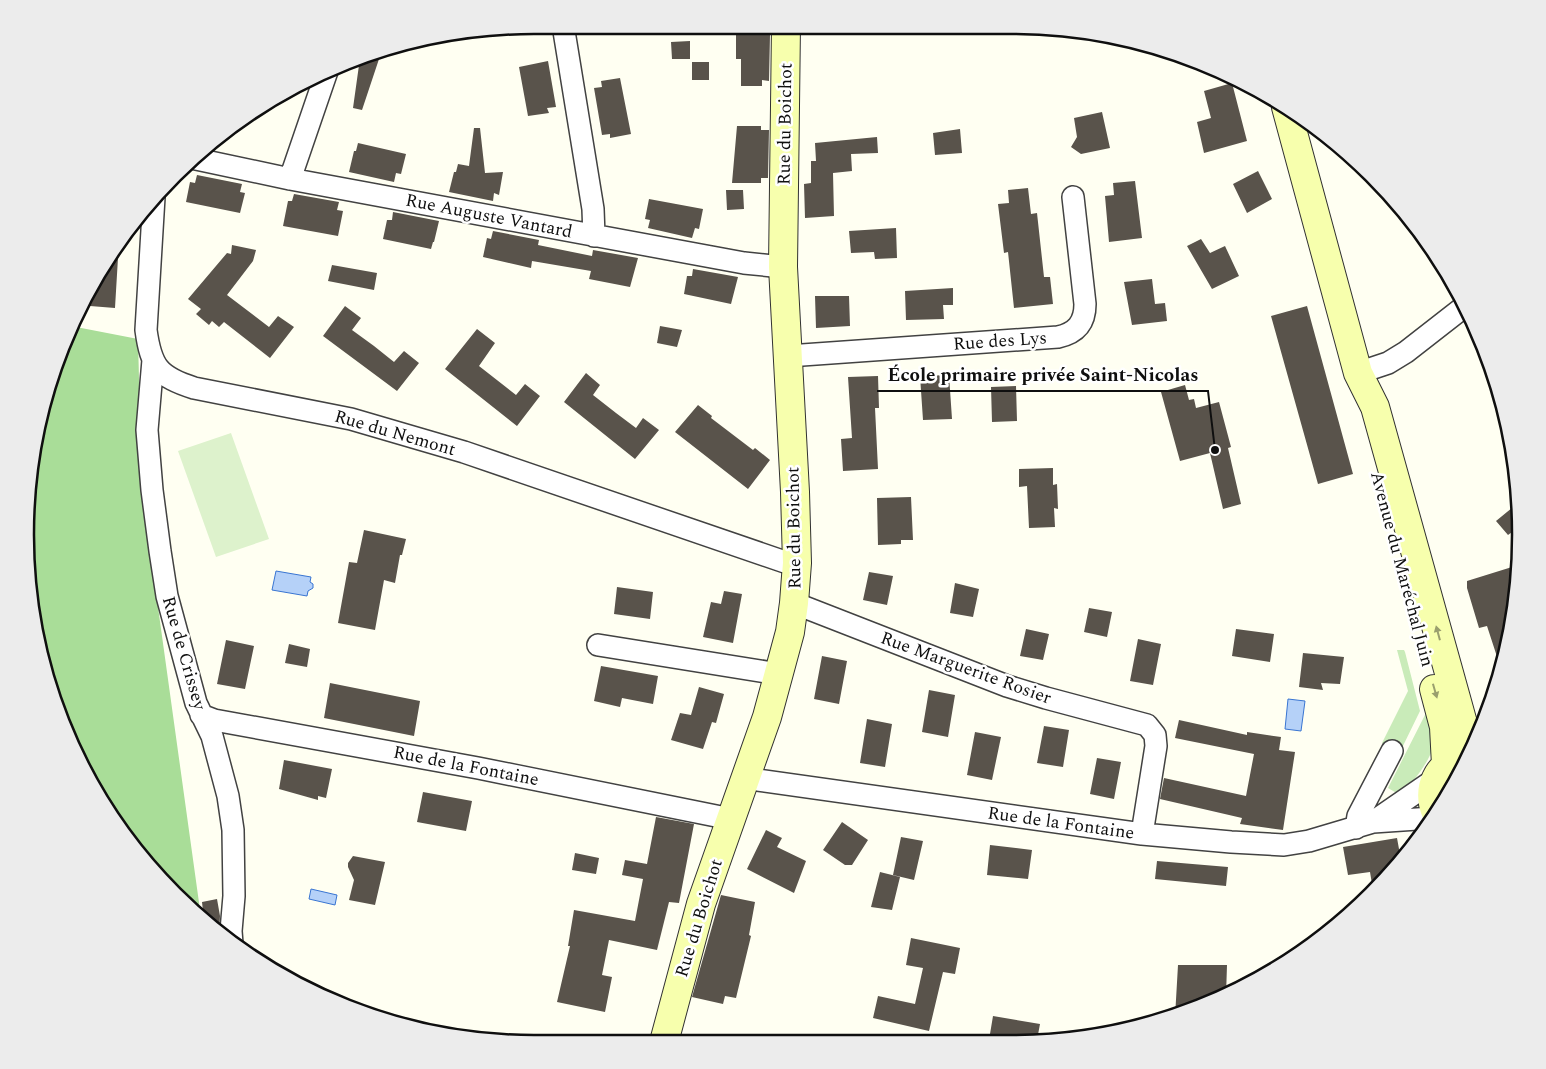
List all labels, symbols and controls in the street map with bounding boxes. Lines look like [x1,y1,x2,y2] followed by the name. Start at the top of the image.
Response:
[770,63,800,185] street label: Rue du Boichot
[403,187,575,245] street label: Rue Auguste Vantard
[952,324,1048,358] street label: Rue des Lys
[877,357,1208,391] callout: École primaire privée Saint-Nicolas
[887,361,1199,390] text: École primaire privée Saint-Nicolas
[331,403,459,463] street label: Rue du Nemont
[779,467,809,589] street label: Rue du Boichot
[1363,468,1441,670] street label: Avenue du Maréchal Juin
[155,593,213,714] street label: Rue de Crissey
[877,624,1055,712] street label: Rue Marguerite Rosier
[1433,625,1441,640] one-way arrow
[1431,684,1439,699] one-way arrow
[391,739,541,793] street label: Rue de la Fontaine
[986,799,1136,847] street label: Rue de la Fontaine
[668,856,730,980] street label: Rue du Boichot

